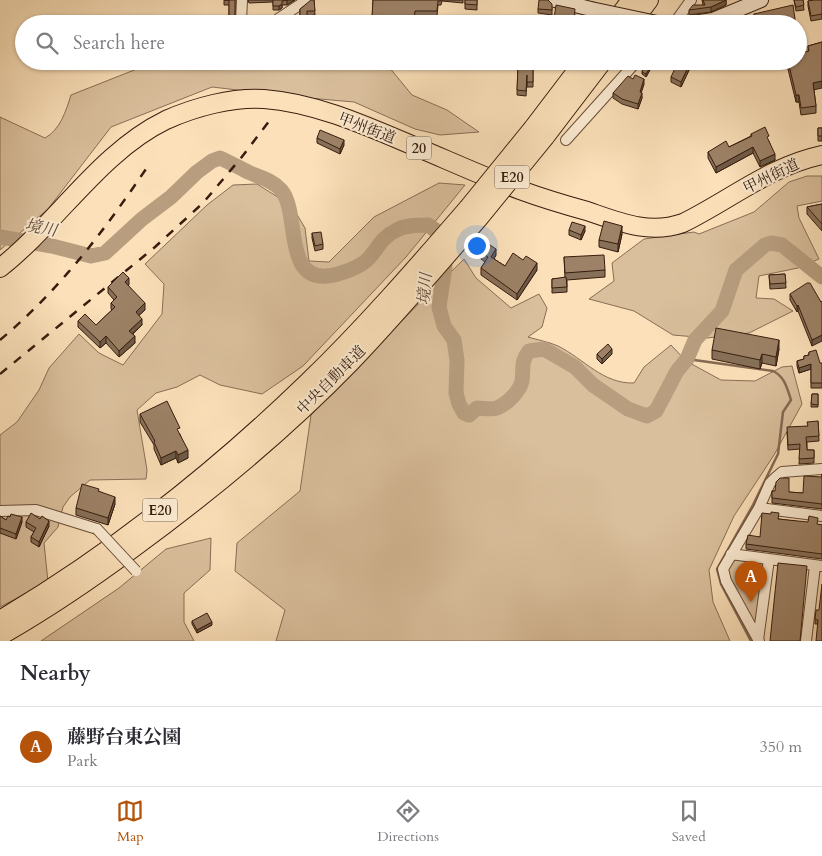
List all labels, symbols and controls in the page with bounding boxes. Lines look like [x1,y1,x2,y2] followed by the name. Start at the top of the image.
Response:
[15,15,807,70] search box
[33,29,61,57] icon: search
[73,30,165,56] text: Search here
[335,108,399,148] street label: 甲州街道
[406,136,432,160] road number: 20
[740,154,802,198] street label: 甲州街道
[494,166,530,188] road number: E20
[23,214,61,242] water label: 境川
[464,233,490,259] your location
[413,270,438,306] water label: 境川
[292,341,370,419] street label: 中央自動車道
[142,498,178,522] road number: E20
[735,561,767,602] pin: A
[20,659,91,688] text: Nearby
[67,724,181,750] text: 藤野台東公園
[30,736,42,758] text: A
[760,736,802,758] text: 350 m
[67,750,98,772] text: Park
[116,797,144,846] tab: Map
[377,797,439,846] tab: Directions
[672,797,706,846] tab: Saved

